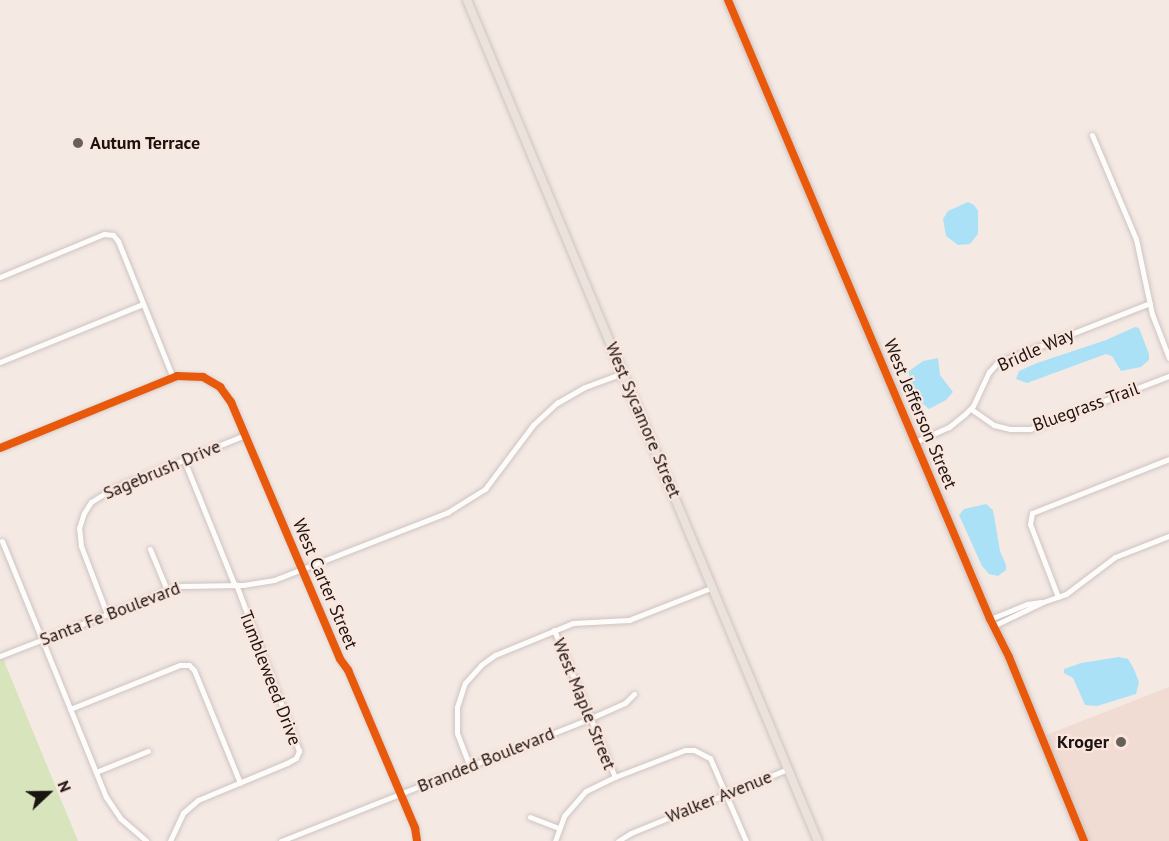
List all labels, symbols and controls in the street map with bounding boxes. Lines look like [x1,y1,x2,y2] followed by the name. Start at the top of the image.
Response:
[90,132,201,154] place label: Autum Terrace
[71,136,85,150] marker: Autum Terrace
[994,323,1078,377] street label: Bridle Way
[879,336,961,492] street label: West Jefferson Street
[600,339,686,501] street label: West Sycamore Street
[1030,378,1142,436] street label: Bluegrass Trail
[100,436,224,504] street label: Sagebrush Drive
[288,516,362,652] street label: West Carter Street
[37,577,183,651] street label: Santa Fe Boulevard
[234,608,306,748] street label: Tumbleweed Drive
[548,635,620,773] street label: West Maple Street
[414,723,558,797] street label: Branded Boulevard
[1057,731,1109,753] place label: Kroger
[1114,735,1128,749] marker: Kroger
[18,763,78,823] north arrow
[663,766,775,828] street label: Walker Avenue
[53,778,76,795] text: N

